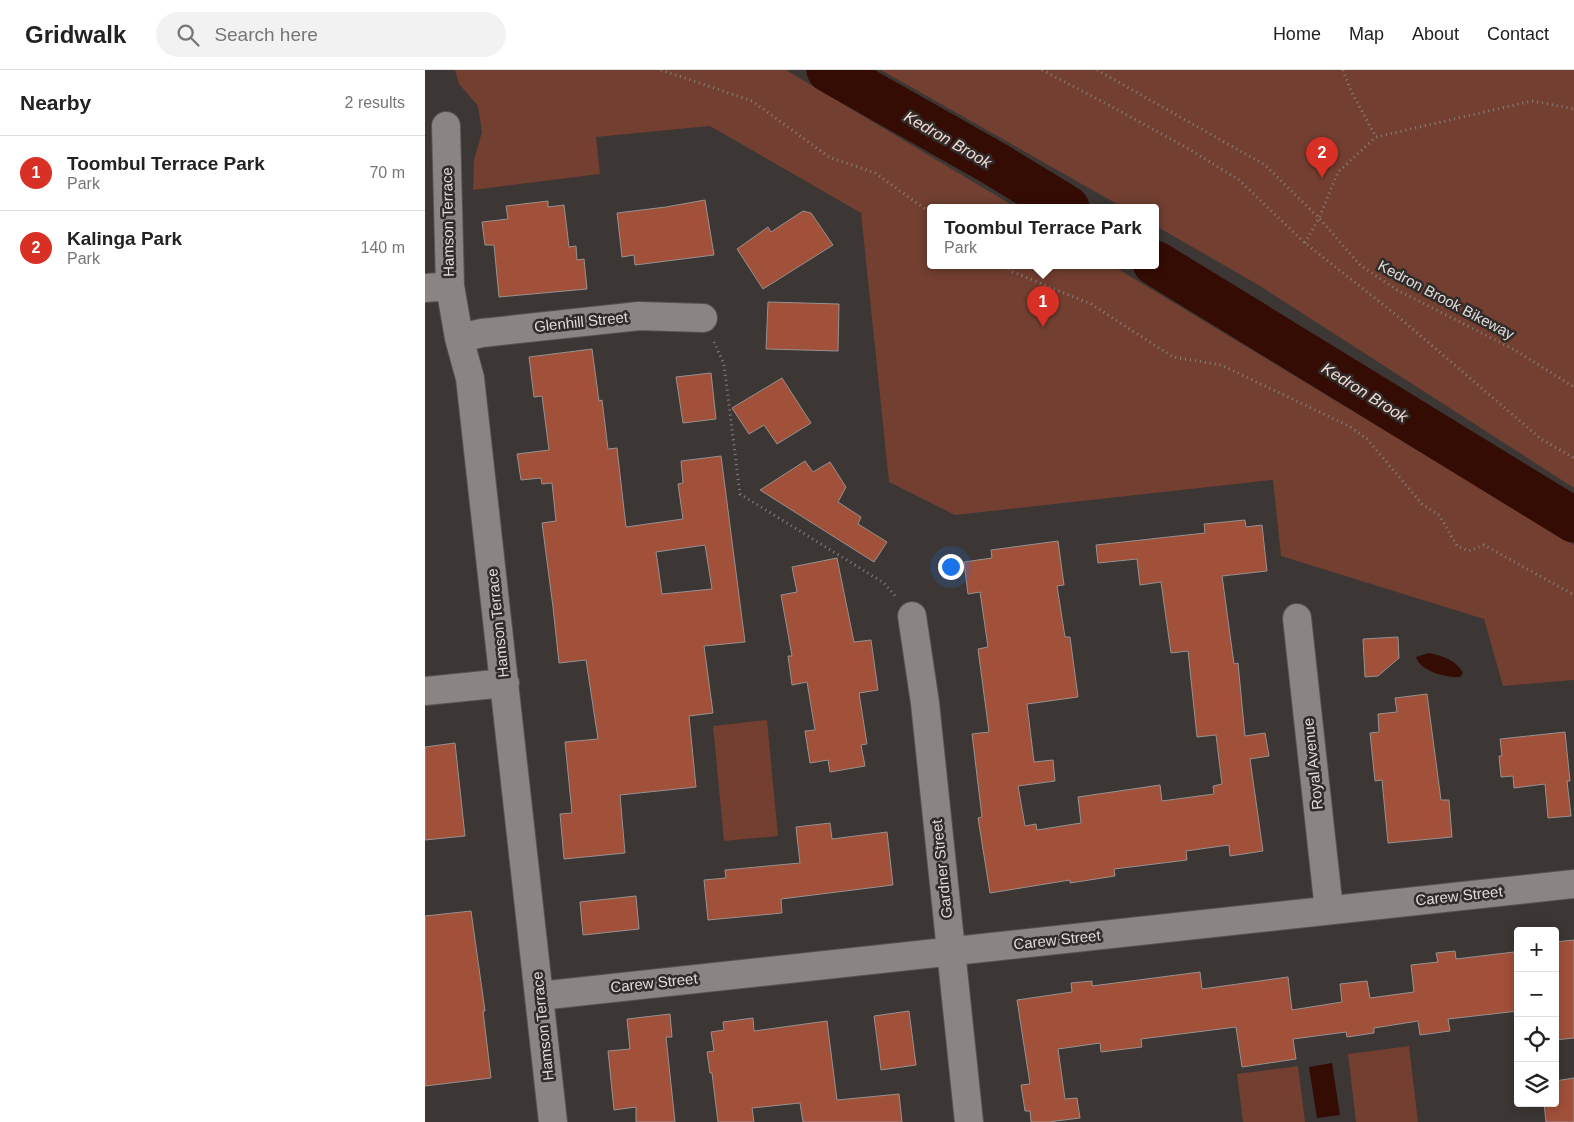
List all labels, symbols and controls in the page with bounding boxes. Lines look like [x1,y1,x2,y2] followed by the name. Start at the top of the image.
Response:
[156,12,506,57] search box
[25,21,126,48] text: Gridwalk
[174,21,202,49] icon: search
[214,24,318,45] text: Search here
[1273,24,1321,44] text: Home
[1349,24,1384,44] text: Map
[1412,24,1459,44] text: About
[1487,24,1549,44] text: Contact
[20,91,91,114] text: Nearby
[345,94,405,111] text: 2 results
[901,108,995,172] water label: Kedron Brook
[1306,137,1338,178] pin: 2
[67,153,265,174] text: Toombul Terrace Park
[32,164,40,181] text: 1
[369,164,405,181] text: 70 m
[438,167,457,277] street label: Hamson Terrace
[67,175,100,192] text: Park
[927,204,1159,269] popup
[944,217,1142,238] text: Toombul Terrace Park
[67,228,182,249] text: Kalinga Park
[32,239,40,256] text: 2
[361,239,405,256] text: 140 m
[944,239,977,256] text: Park
[67,250,100,267] text: Park
[1375,256,1518,343] street label: Kedron Brook Bikeway
[1027,286,1059,327] pin: 1
[533,308,630,335] street label: Glenhill Street
[1319,359,1412,426] water label: Kedron Brook
[938,554,964,580] your location
[483,568,512,679] street label: Hamson Terrace
[1299,717,1326,811] street label: Royal Avenue
[928,818,955,919] street label: Gardner Street
[1415,882,1504,909] street label: Carew Street
[1013,926,1102,953] street label: Carew Street
[1514,927,1559,1107] map controls
[1514,927,1559,972] button: +
[610,969,699,996] street label: Carew Street
[528,971,557,1082] street label: Hamson Terrace
[1514,972,1559,1017] button: −
[1514,1017,1559,1062] button: locate
[1514,1062,1559,1107] button: layers

